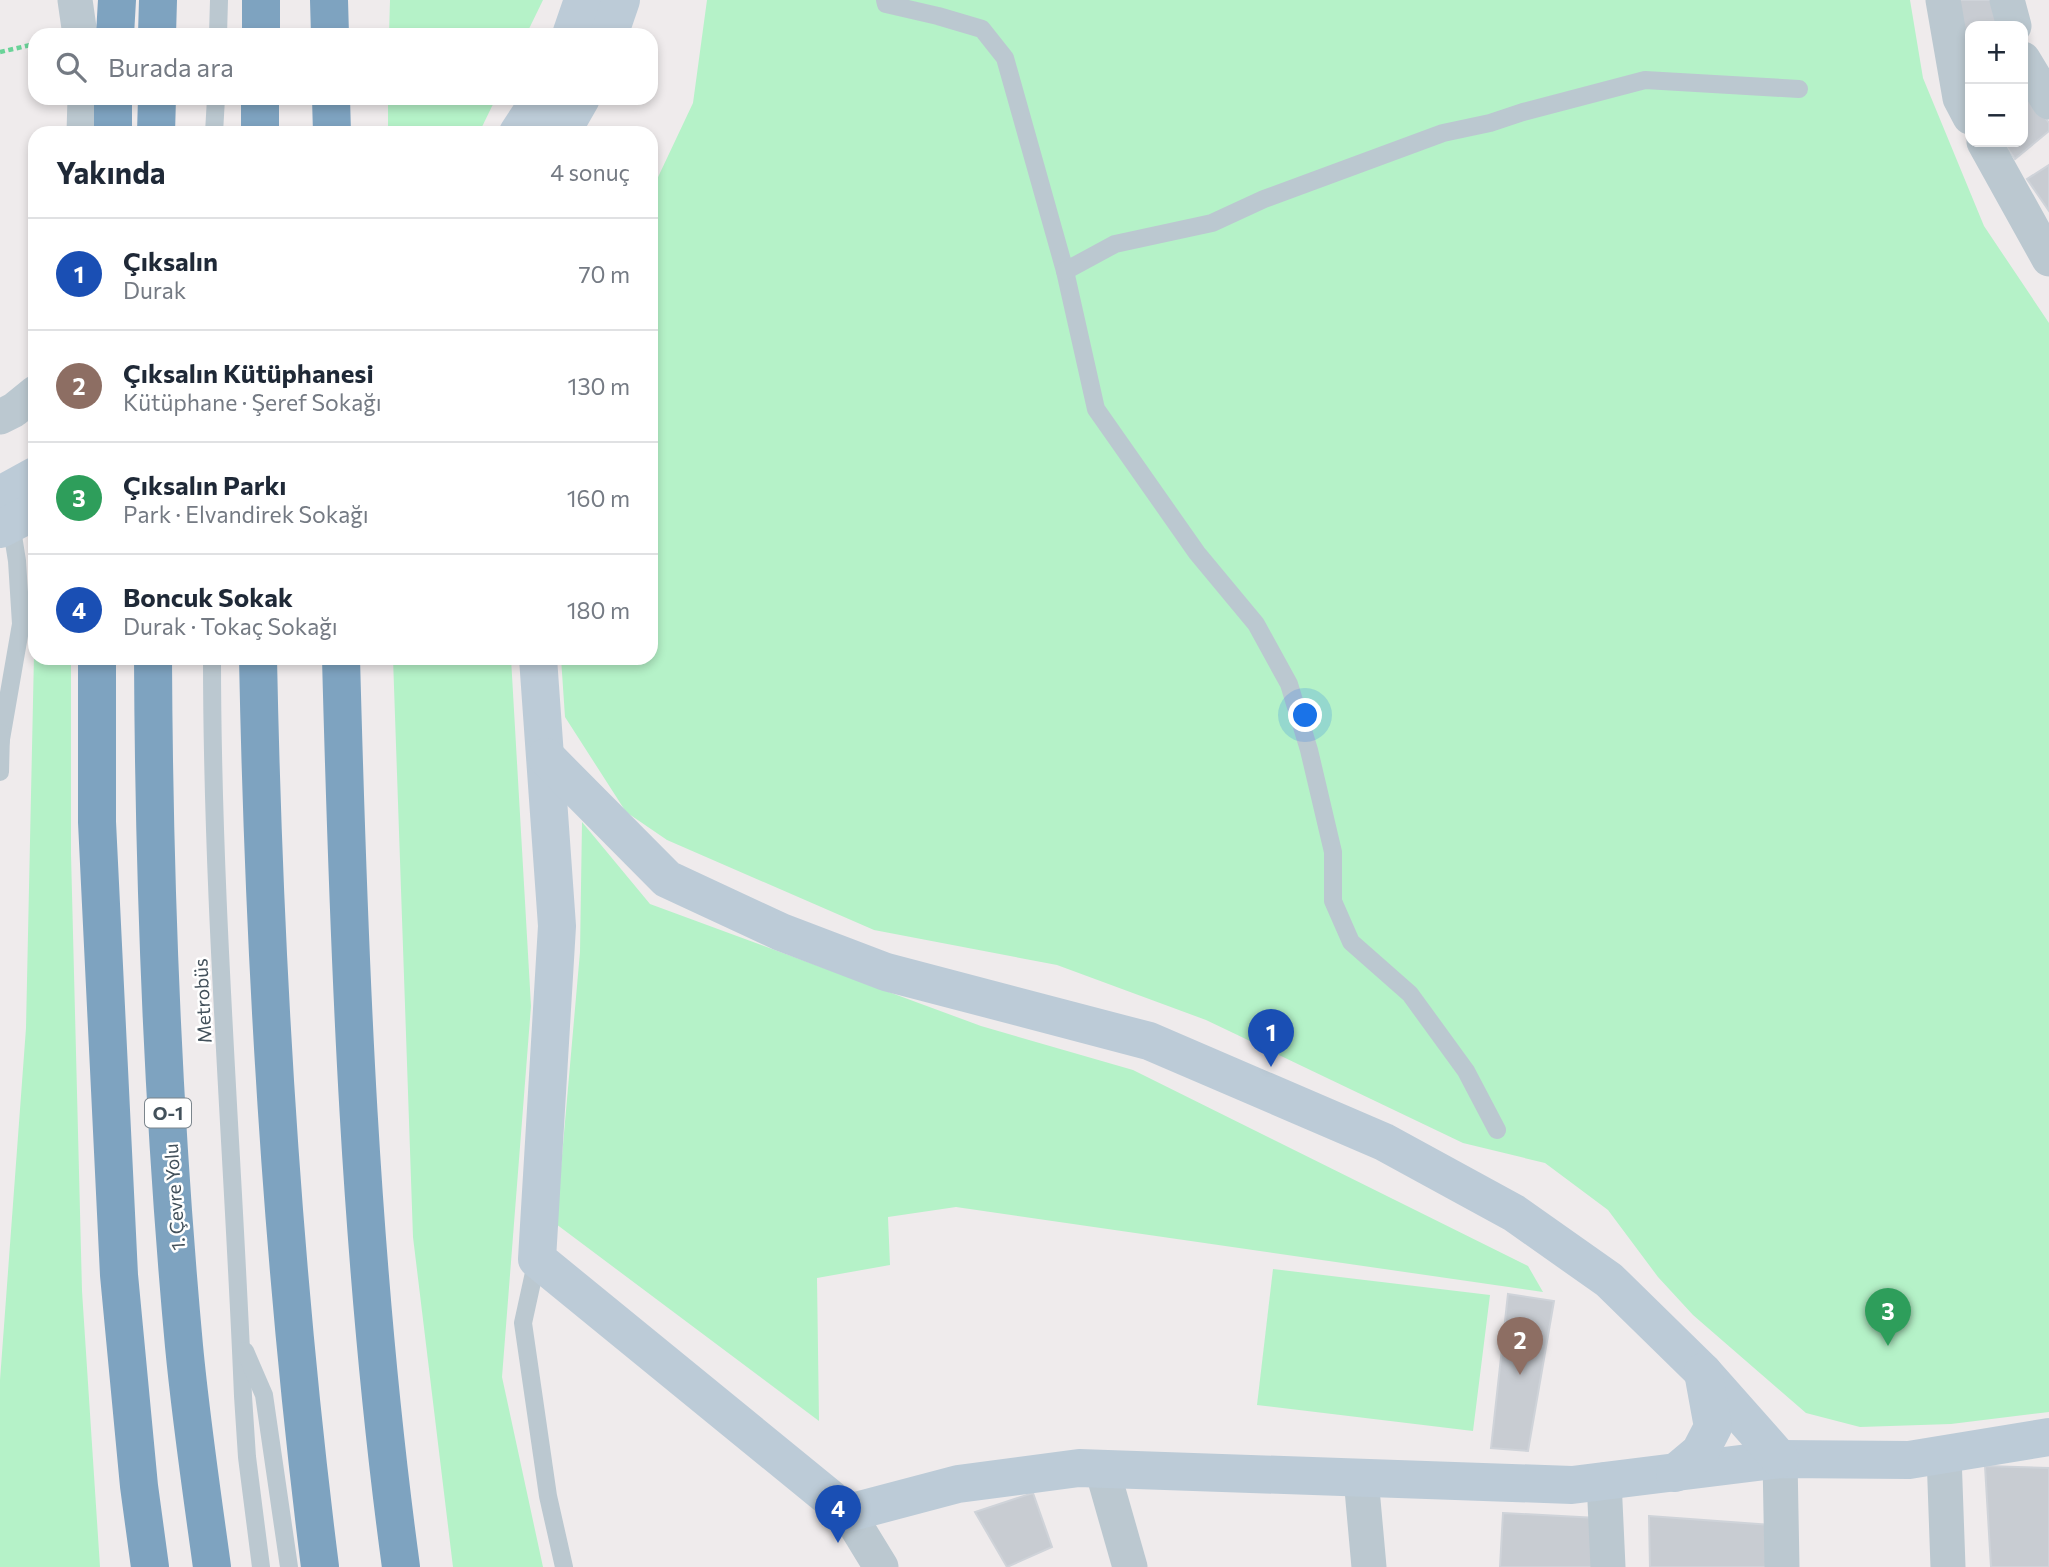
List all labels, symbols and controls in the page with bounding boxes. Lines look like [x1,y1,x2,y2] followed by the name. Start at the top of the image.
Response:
[1965,21,2028,147] map controls
[1965,21,2028,84] button: +
[28,28,658,105] search box
[52,48,90,86] icon: search
[108,51,234,82] text: Burada ara
[1965,84,2028,147] button: −
[56,153,166,190] text: Yakında
[550,158,630,186] text: 4 sonuç
[123,245,218,276] text: Çıksalın
[74,260,84,288] text: 1
[578,260,630,288] text: 70 m
[123,276,186,304] text: Durak
[123,357,374,388] text: Çıksalın Kütüphanesi
[72,372,86,400] text: 2
[568,372,630,400] text: 130 m
[123,388,382,416] text: Kütüphane · Şeref Sokağı
[123,469,287,500] text: Çıksalın Parkı
[72,484,86,512] text: 3
[567,484,630,512] text: 160 m
[123,500,369,528] text: Park · Elvandirek Sokağı
[123,581,293,612] text: Boncuk Sokak
[72,596,86,624] text: 4
[567,596,630,624] text: 180 m
[123,612,338,640] text: Durak · Tokaç Sokağı
[1288,698,1322,732] your location
[188,958,216,1044] street label: Metrobüs
[1248,1009,1294,1067] pin: 1
[145,1098,191,1128] road number: O-1
[159,1143,189,1251] street label: 1. Çevre Yolu
[1865,1288,1911,1346] pin: 3
[1497,1317,1543,1375] pin: 2
[815,1485,861,1543] pin: 4

